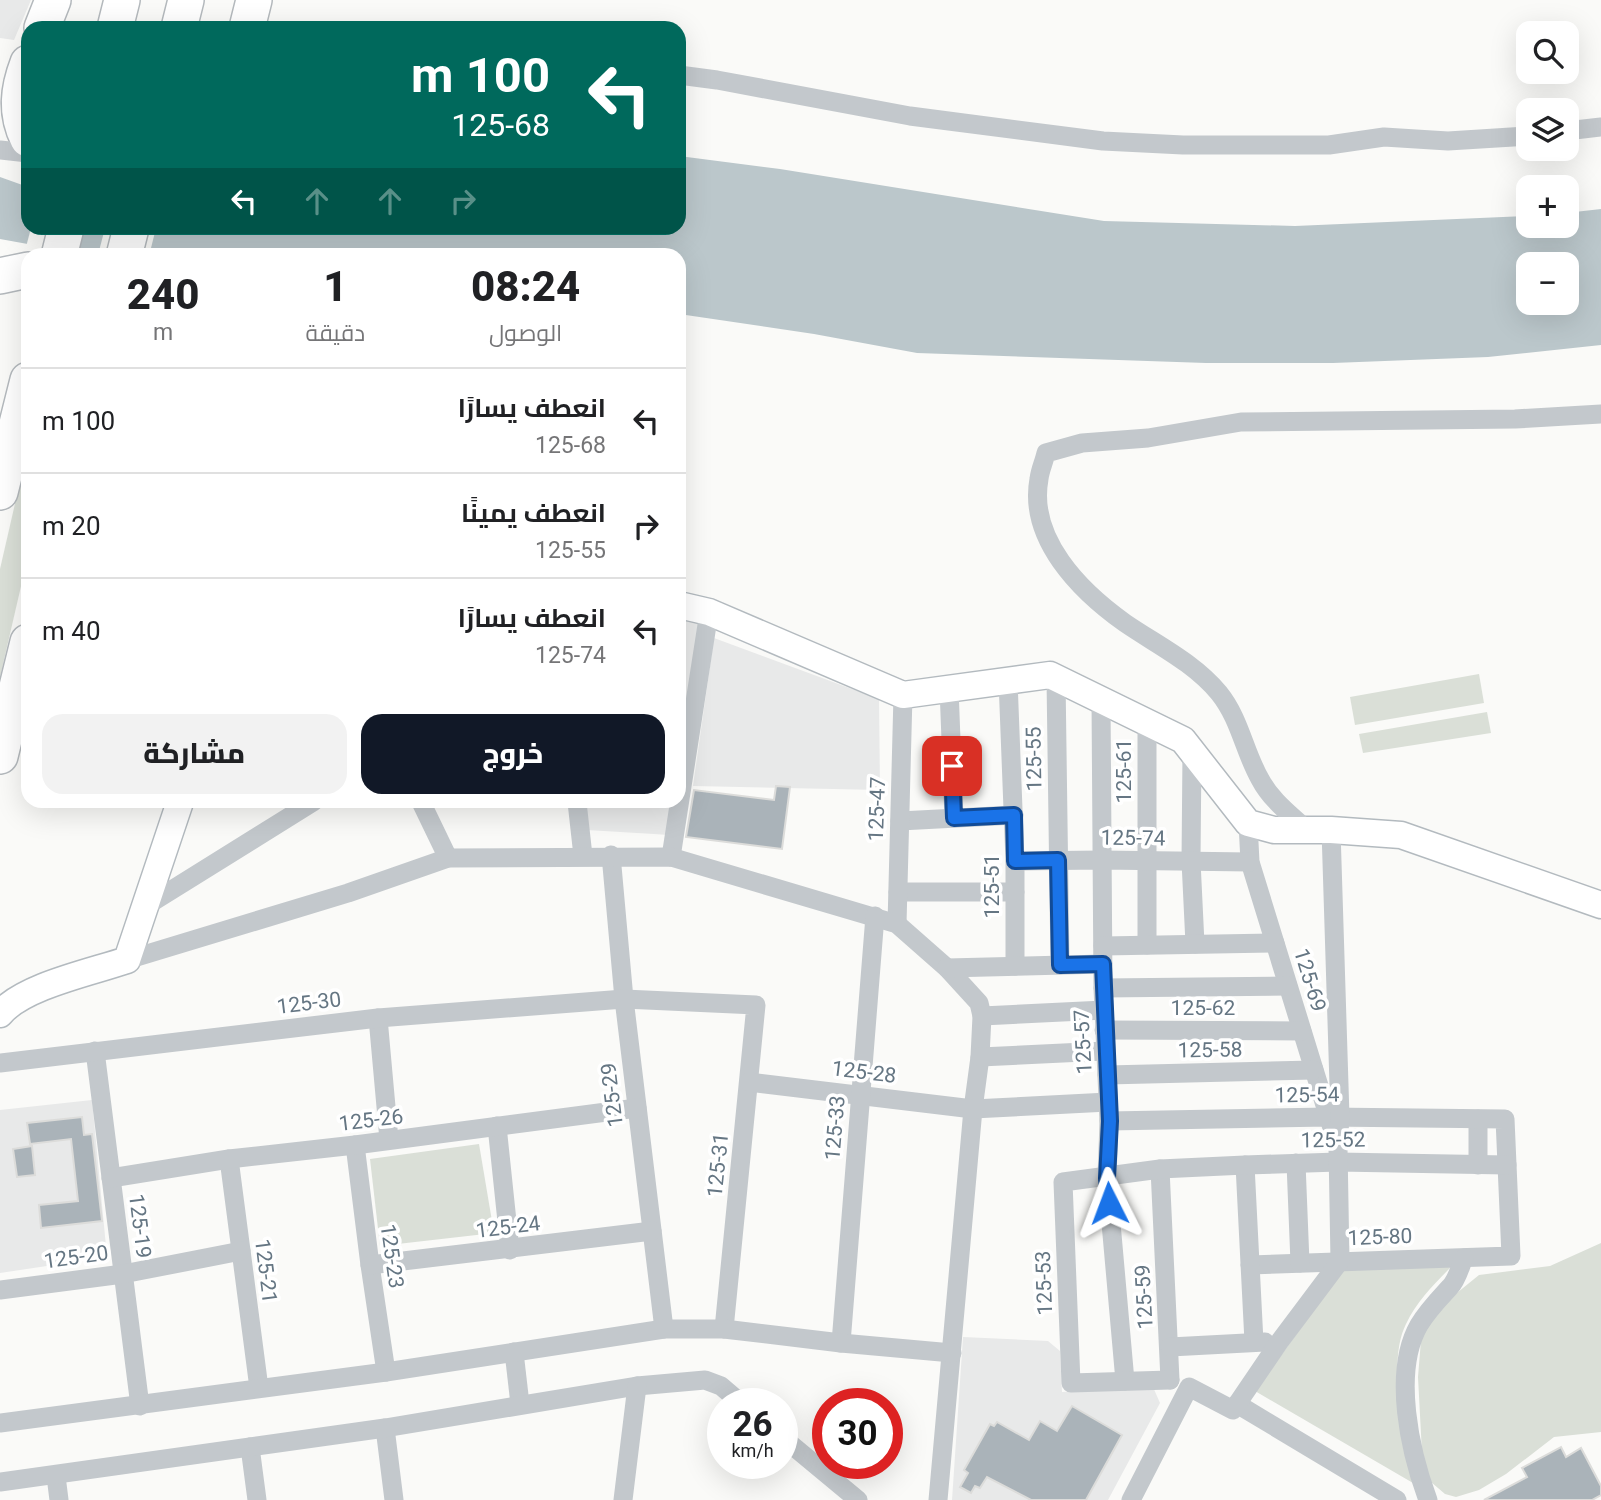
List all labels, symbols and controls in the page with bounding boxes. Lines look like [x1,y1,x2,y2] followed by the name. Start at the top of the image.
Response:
[1516,21,1579,315] map controls
[1516,21,1579,84] button: search
[411,47,550,104] text: 100 m
[574,49,665,140] icon: left
[1516,98,1579,161] button: layers
[451,106,550,144] text: 125-68
[1516,175,1579,238] button: +
[225,182,263,220] icon: left
[298,182,336,220] icon: ahead
[371,182,409,220] icon: ahead
[444,182,482,220] icon: right
[1516,252,1579,315] button: −
[323,262,347,311] text: 1
[471,262,580,311] text: 08:24
[127,270,200,319] text: 240
[153,319,173,346] text: m
[305,320,365,347] text: دقيقة
[489,320,562,347] text: الوصول
[458,393,606,423] text: انعطف يسارًا
[627,402,665,440] icon: left
[42,406,115,436] text: 100 m
[535,432,606,459] text: 125-68
[461,498,606,528] text: انعطف يمينًا
[627,507,665,545] icon: right
[42,511,101,541] text: 20 m
[535,537,606,564] text: 125-55
[458,603,606,633] text: انعطف يسارًا
[627,612,665,650] icon: left
[42,616,101,646] text: 40 m
[535,642,606,669] text: 125-74
[42,714,347,794] button: مشاركة
[361,714,665,794] button: خروج
[1021,726,1047,792] street label: 125-55
[922,736,982,796] pin
[1112,739,1136,803] street label: 125-61
[933,747,971,785] icon: arrive
[864,776,890,842] street label: 125-47
[1100,825,1166,851] street label: 125-74
[980,854,1004,918] street label: 125-51
[1289,945,1331,1015] street label: 125-69
[275,987,343,1019] street label: 125-30
[1171,996,1236,1020] street label: 125-62
[1069,1009,1097,1075] street label: 125-57
[1177,1037,1243,1063] street label: 125-58
[830,1056,898,1088] street label: 125-28
[596,1061,628,1129] street label: 125-29
[1274,1082,1340,1108] street label: 125-54
[820,1095,850,1161] street label: 125-33
[337,1104,405,1136] street label: 125-26
[1300,1127,1366,1153] street label: 125-52
[703,1132,733,1198] street label: 125-31
[1072,1166,1146,1240] position arrow
[124,1192,156,1260] street label: 125-19
[474,1211,542,1243] street label: 125-24
[376,1222,408,1290] street label: 125-23
[1347,1224,1413,1250] street label: 125-80
[250,1237,282,1305] street label: 125-21
[42,1241,110,1273] street label: 125-20
[1031,1250,1057,1316] street label: 125-53
[1130,1264,1158,1330] street label: 125-59
[812,1388,903,1479] speed limit sign: 30
[732,1404,773,1445] text: 26
[731,1440,774,1461] text: km/h

